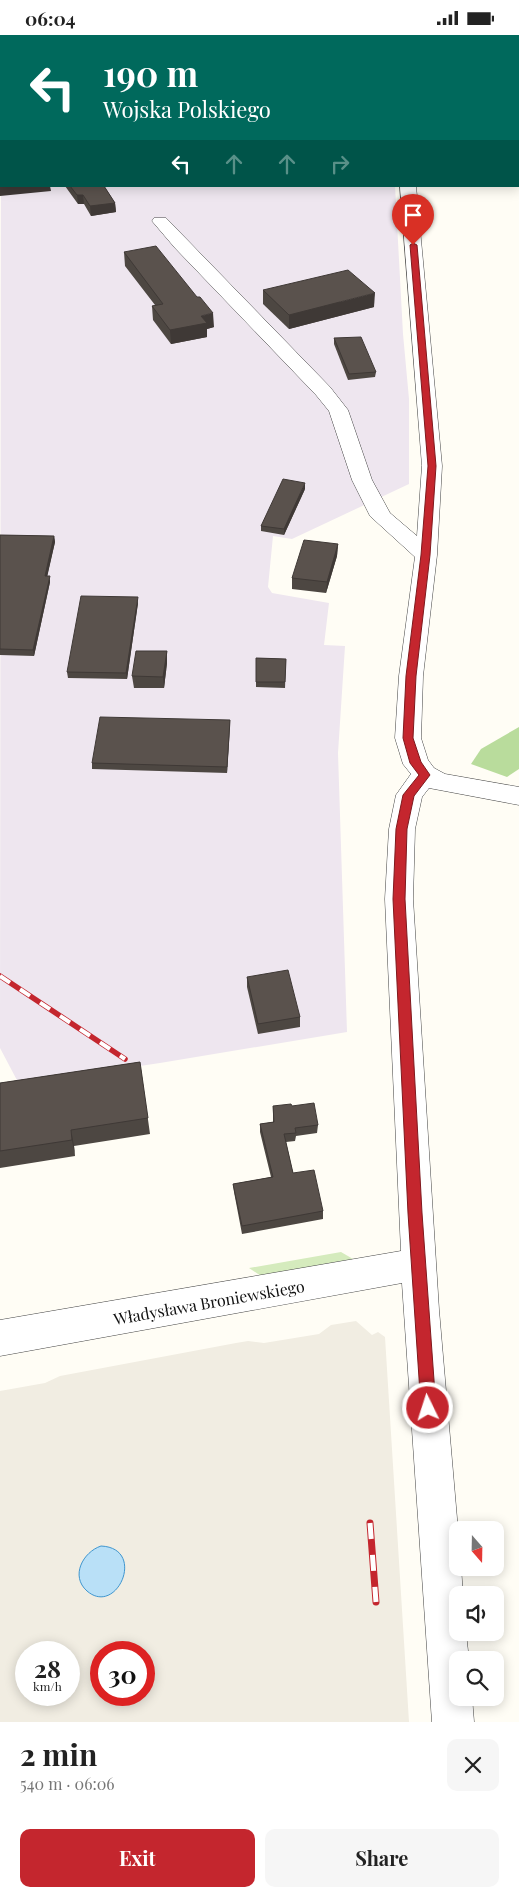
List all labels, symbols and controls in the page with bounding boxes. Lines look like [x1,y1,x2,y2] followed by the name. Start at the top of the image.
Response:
[25,5,76,31] text: 06:04
[103,49,198,96] text: 190 m
[20,55,85,120] icon: left
[103,94,271,124] text: Wojska Polskiego
[167,150,195,178] icon: left
[220,150,248,178] icon: ahead
[273,150,301,178] icon: ahead
[326,150,354,178] icon: right
[392,194,434,245] pin
[399,201,427,229] icon: arrive
[111,1275,306,1329] street label: Władysława Broniewskiego
[401,1381,453,1433] position arrow
[449,1521,504,1576] north arrow
[449,1521,504,1706] map controls
[449,1586,504,1641] button: sound
[90,1641,155,1706] speed limit sign: 30
[34,1651,61,1684] text: 28
[449,1651,504,1706] button: search
[33,1678,62,1694] text: km/h
[20,1734,97,1774] text: 2 min
[447,1739,499,1791] button: close
[20,1773,115,1794] text: 540 m · 06:06
[20,1829,255,1887] button: Exit
[265,1829,499,1887] button: Share

